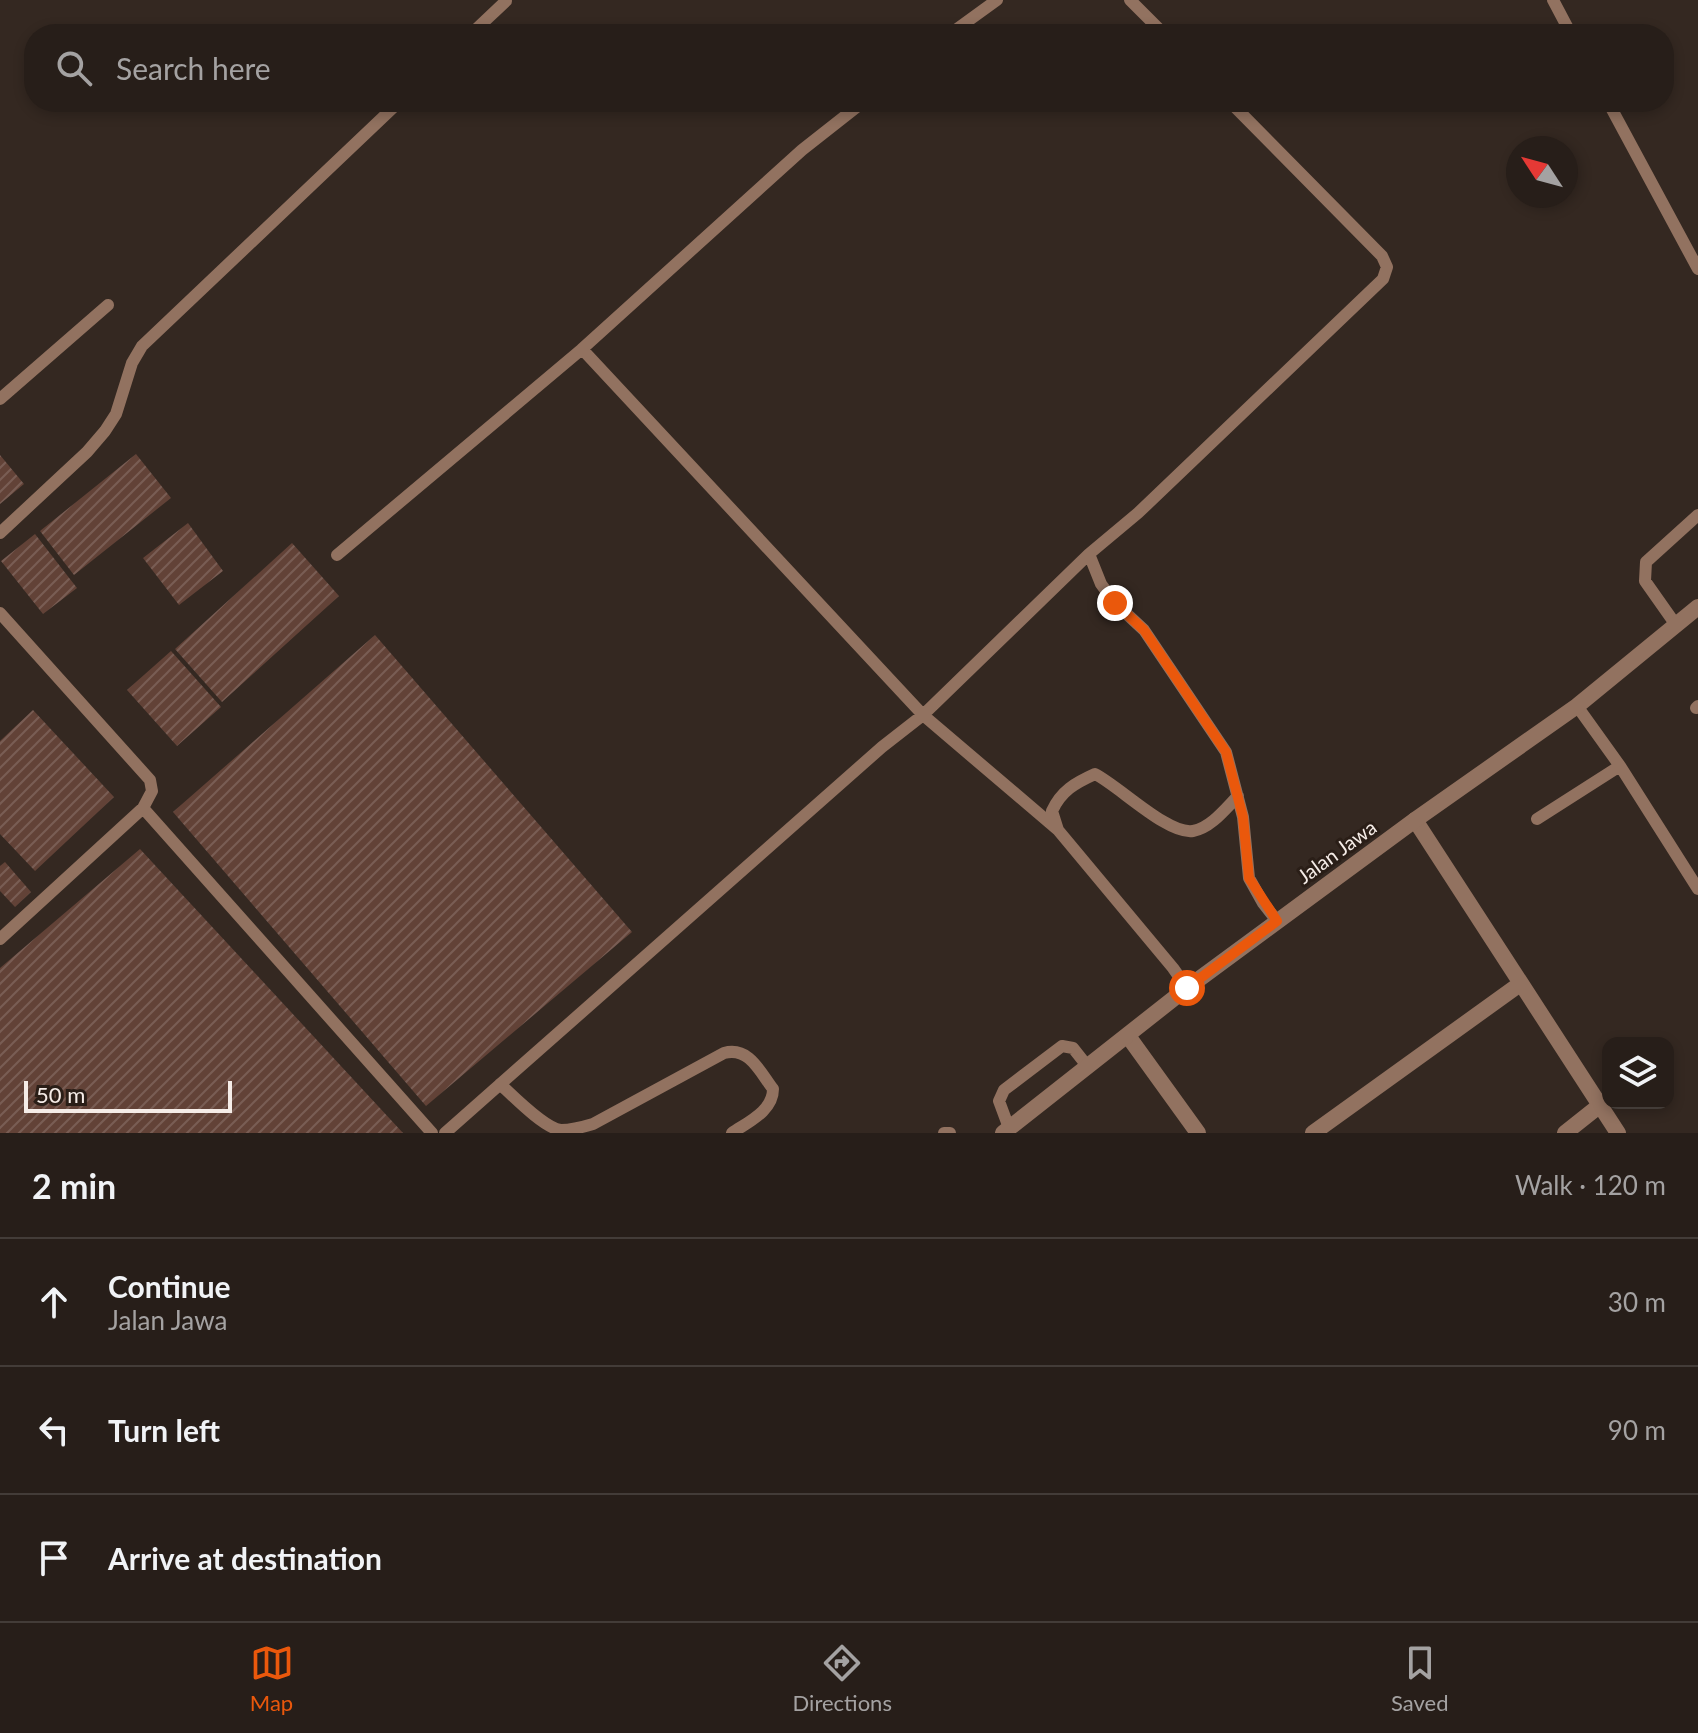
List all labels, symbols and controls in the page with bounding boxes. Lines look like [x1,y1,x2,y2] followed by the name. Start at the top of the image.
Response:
[24,24,1674,112] search box
[52,46,96,90] icon: search
[116,50,271,86] text: Search here
[1506,136,1578,208] north arrow
[1097,585,1133,621] route end
[1292,814,1381,888] street label: Jalan Jawa
[1169,970,1205,1006] route start
[1602,1037,1674,1109] map controls
[1602,1037,1674,1109] button: layers
[24,1077,232,1113] scale bar
[36,1081,85,1108] text: 50 m
[32,1165,116,1206] text: 2 min
[1515,1169,1666,1201] text: Walk · 120 m
[108,1268,231,1304] text: Continue
[32,1280,76,1324] icon: ahead
[1608,1286,1666,1318] text: 30 m
[108,1304,227,1336] text: Jalan Jawa
[32,1408,76,1452] icon: left
[108,1412,220,1448] text: Turn left
[1608,1414,1666,1446] text: 90 m
[32,1536,76,1580] icon: arrive
[108,1540,382,1576] text: Arrive at destination
[250,1641,294,1716] tab: Map
[793,1641,892,1716] tab: Directions
[1391,1641,1448,1716] tab: Saved

